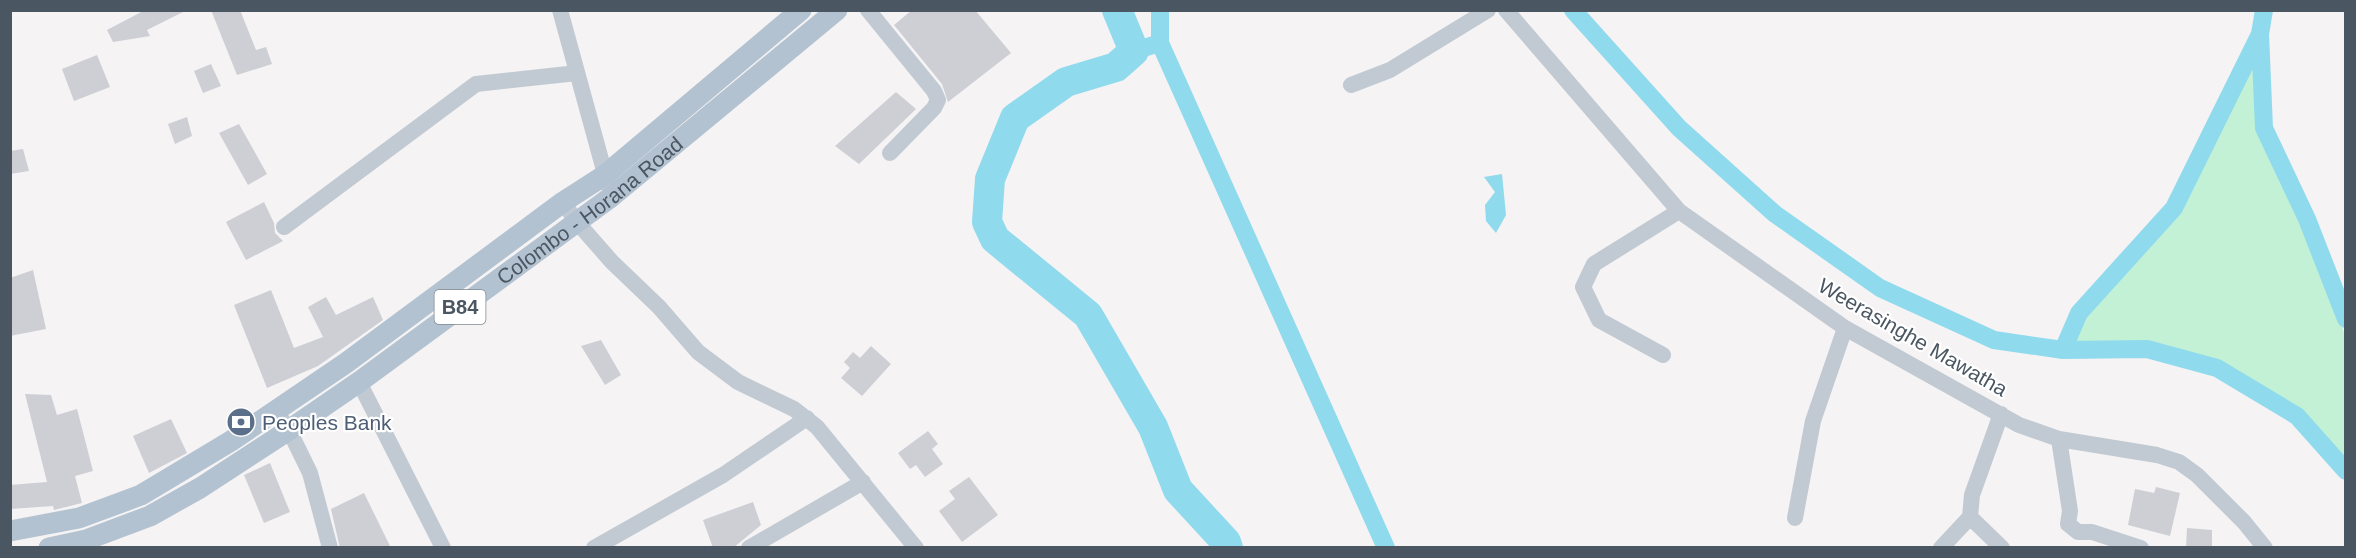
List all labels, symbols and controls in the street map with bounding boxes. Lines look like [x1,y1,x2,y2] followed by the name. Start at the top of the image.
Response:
[492,132,687,289] street label: Colombo - Horana Road
[1814,273,2012,401] street label: Weerasinghe Mawatha
[434,290,486,324] road number: B84
[225,406,257,438] bank icon: Peoples Bank
[262,411,392,434] place label: Peoples Bank

